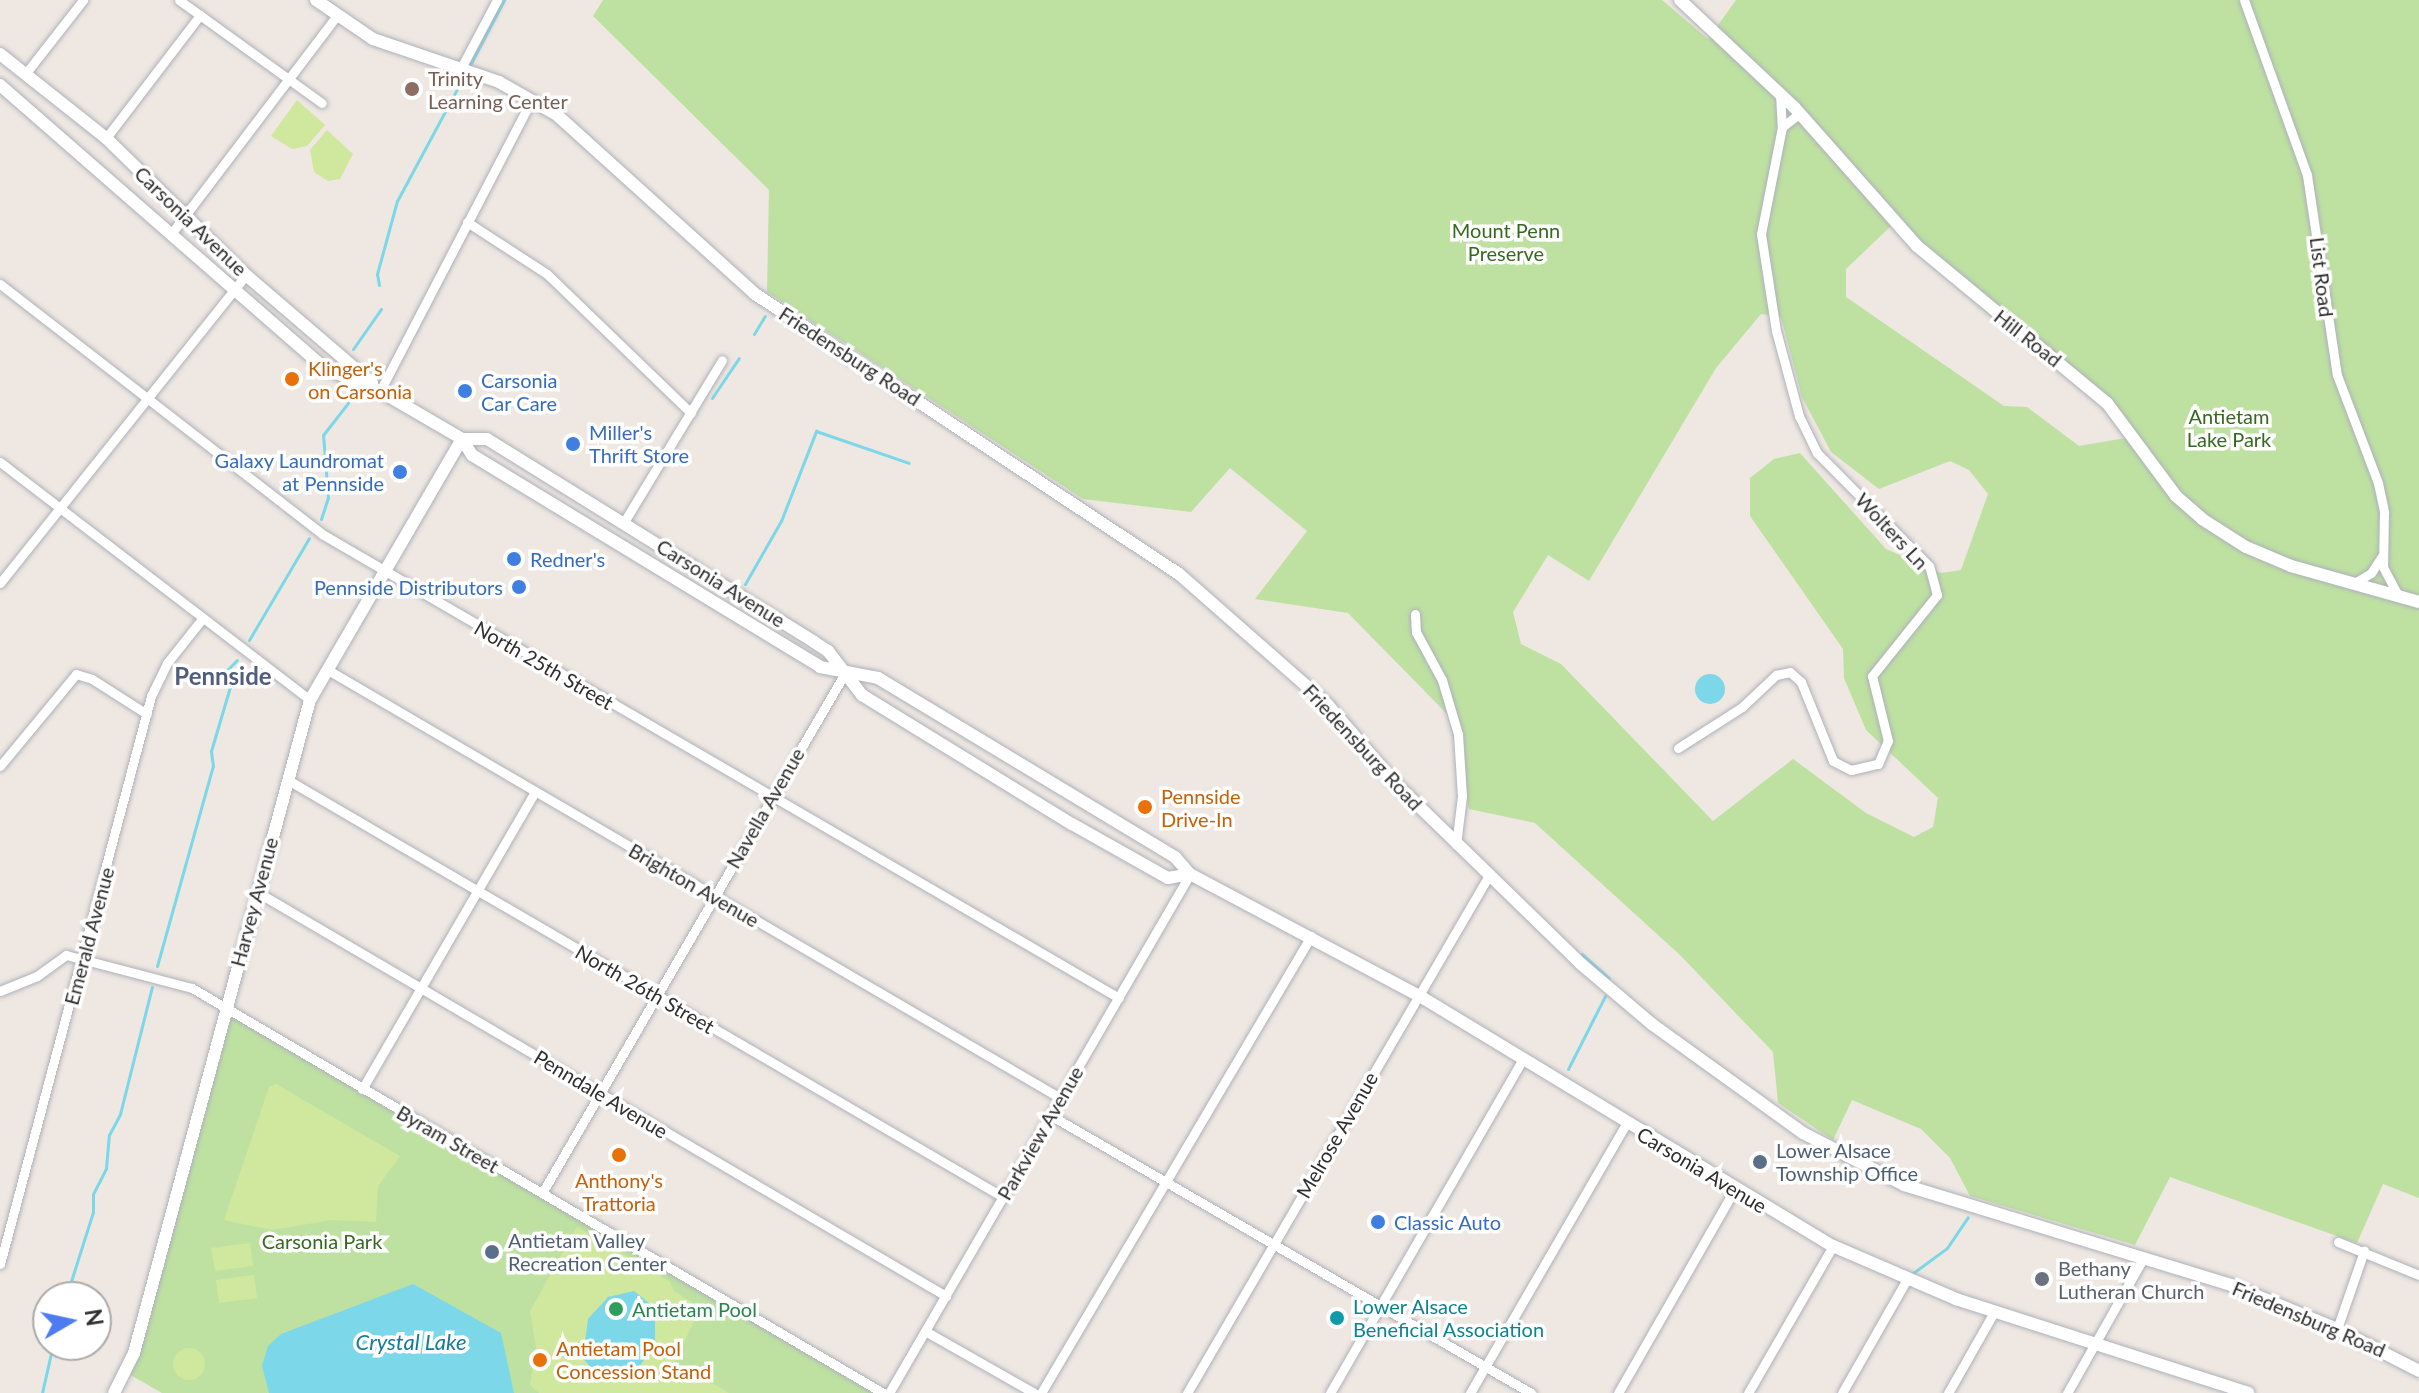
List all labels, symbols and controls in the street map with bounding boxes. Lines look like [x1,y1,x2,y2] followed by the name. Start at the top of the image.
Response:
[428,66,568,113] place label: Trinity Learning Center
[403,80,421,98] marker: Trinity Learning Center
[130,161,252,281] street label: Carsonia Avenue
[1452,219,1560,266] park label: Mount Penn Preserve
[2305,236,2339,318] street label: List Road
[775,301,925,411] street label: Friedensburg Road
[1990,304,2066,372] street label: Hill Road
[308,356,412,403] place label: Klinger's on Carsonia
[481,368,557,415] place label: Carsonia Car Care
[283,370,301,388] marker: Klinger's on Carsonia
[456,382,474,400] marker: Carsonia Car Care
[2187,404,2271,451] park label: Antietam Lake Park
[589,420,689,467] place label: Miller's Thrift Store
[564,435,582,453] marker: Miller's Thrift Store
[214,448,384,495] place label: Galaxy Laundromat at Pennside
[391,463,409,481] marker: Galaxy Laundromat at Pennside
[1851,488,1933,574] street label: Wolters Ln
[652,534,790,632] street label: Carsonia Avenue
[530,547,605,571] place label: Redner's
[505,550,523,568] marker: Redner's
[314,575,503,599] place label: Pennside Distributors
[510,578,528,596] marker: Pennside Distributors
[470,616,618,714] street label: North 25th Street
[174,662,272,690] district label: Pennside
[1298,679,1428,815] street label: Friedensburg Road
[721,743,809,873] street label: Navella Avenue
[1161,784,1241,831] place label: Pennside Drive-In
[1136,798,1154,816] marker: Pennside Drive-In
[225,834,283,970] street label: Harvey Avenue
[624,838,764,932] street label: Brighton Avenue
[59,864,119,1008] street label: Emerald Avenue
[571,940,719,1038] street label: North 26th Street
[530,1045,672,1143] street label: Penndale Avenue
[992,1061,1088,1205] street label: Parkview Avenue
[1291,1067,1383,1203] street label: Melrose Avenue
[393,1100,503,1178] street label: Byram Street
[1632,1122,1772,1218] street label: Carsonia Avenue
[1776,1138,1918,1185] place label: Lower Alsace Township Office
[610,1146,628,1164] marker: Anthony's Trattoria
[1751,1153,1769,1171] marker: Lower Alsace Township Office
[575,1168,663,1215] place label: Anthony's Trattoria
[1394,1210,1502,1234] place label: Classic Auto
[1369,1213,1387,1231] marker: Classic Auto
[508,1228,667,1275] place label: Antietam Valley Recreation Center
[262,1229,382,1253] park label: Carsonia Park
[483,1243,501,1261] marker: Antietam Valley Recreation Center
[2058,1256,2204,1303] place label: Bethany Lutheran Church
[2033,1270,2051,1288] marker: Bethany Lutheran Church
[2229,1276,2389,1362] street label: Friedensburg Road
[32,1281,112,1361] north arrow
[1353,1294,1545,1341] place label: Lower Alsace Beneficial Association
[632,1297,757,1321] place label: Antietam Pool
[607,1300,625,1318] marker: Antietam Pool
[80,1307,109,1328] text: N
[1328,1309,1346,1327] marker: Lower Alsace Beneficial Association
[356,1329,466,1355] water label: Crystal Lake
[556,1336,711,1383] place label: Antietam Pool Concession Stand
[531,1351,549,1369] marker: Antietam Pool Concession Stand

